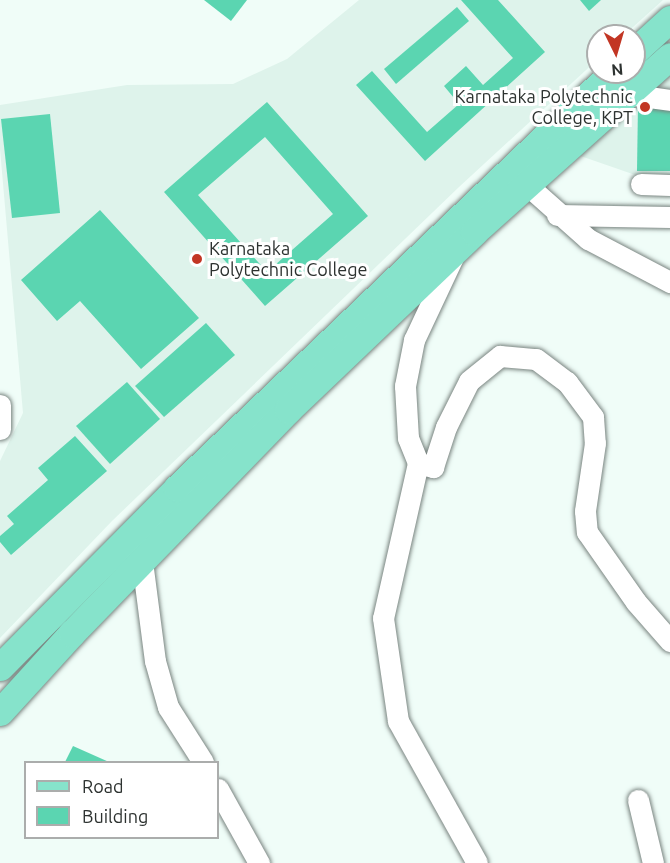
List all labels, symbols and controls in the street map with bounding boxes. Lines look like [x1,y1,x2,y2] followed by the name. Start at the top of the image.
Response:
[586,24,646,84] north arrow
[611,60,624,79] text: N
[455,86,633,128] place label: Karnataka Polytechnic College, KPT
[638,100,652,114] marker: Karnataka Polytechnic College, KPT
[209,238,367,280] place label: Karnataka Polytechnic College
[190,252,204,266] marker: Karnataka Polytechnic College
[24,761,219,839] legend
[82,776,124,796] text: Road
[82,806,148,826] text: Building

